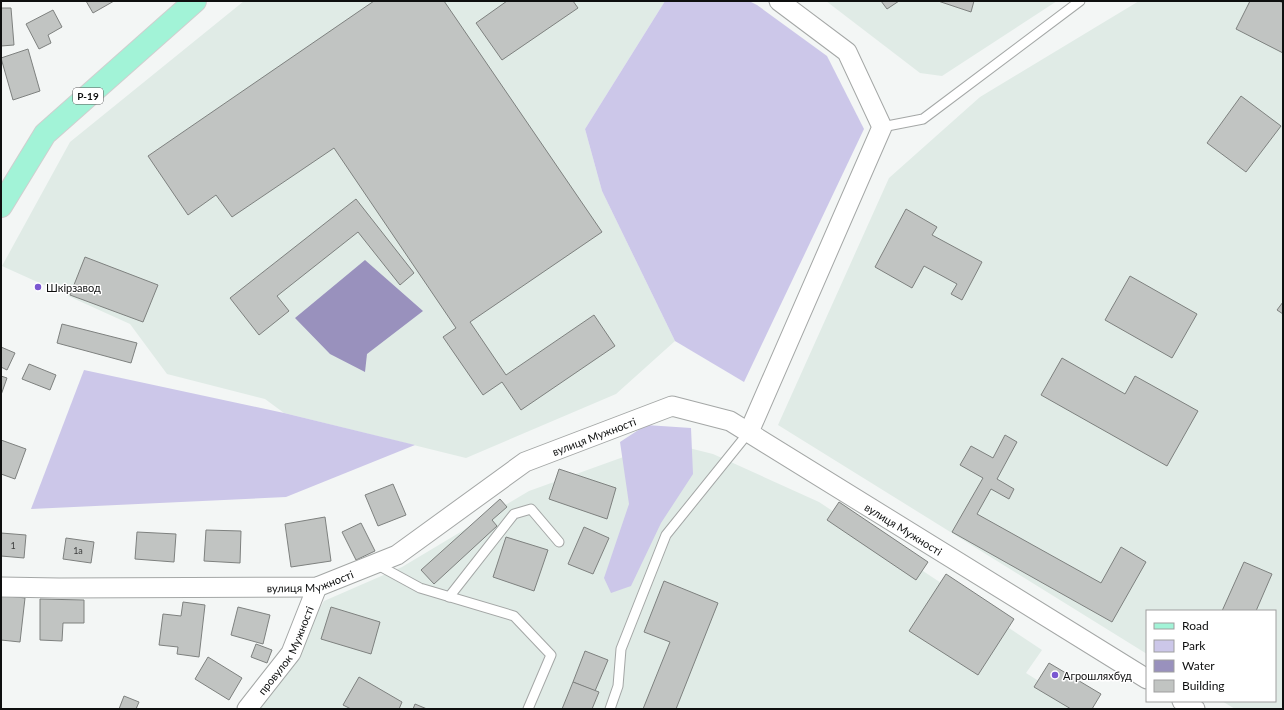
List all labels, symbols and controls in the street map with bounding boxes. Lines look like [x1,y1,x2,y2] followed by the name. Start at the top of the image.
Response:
[73,88,103,104] road number: Р-19
[46,281,101,294] place label: Шкірзавод
[33,282,43,292] marker: Шкірзавод
[550,414,638,458] street label: вулиця Мужності
[863,500,945,558] street label: вулиця Мужності
[10,540,16,551] house number: 1
[73,545,83,556] house number: 1а
[267,567,355,594] street label: вулиця Мужності
[255,604,316,697] street label: провулок Мужності
[1146,610,1276,702] legend
[1182,618,1209,633] text: Road
[1182,638,1206,653] text: Park
[1182,658,1215,673] text: Water
[1063,669,1132,682] place label: Агрошляхбуд
[1050,670,1060,680] marker: Агрошляхбуд
[1182,678,1225,693] text: Building

